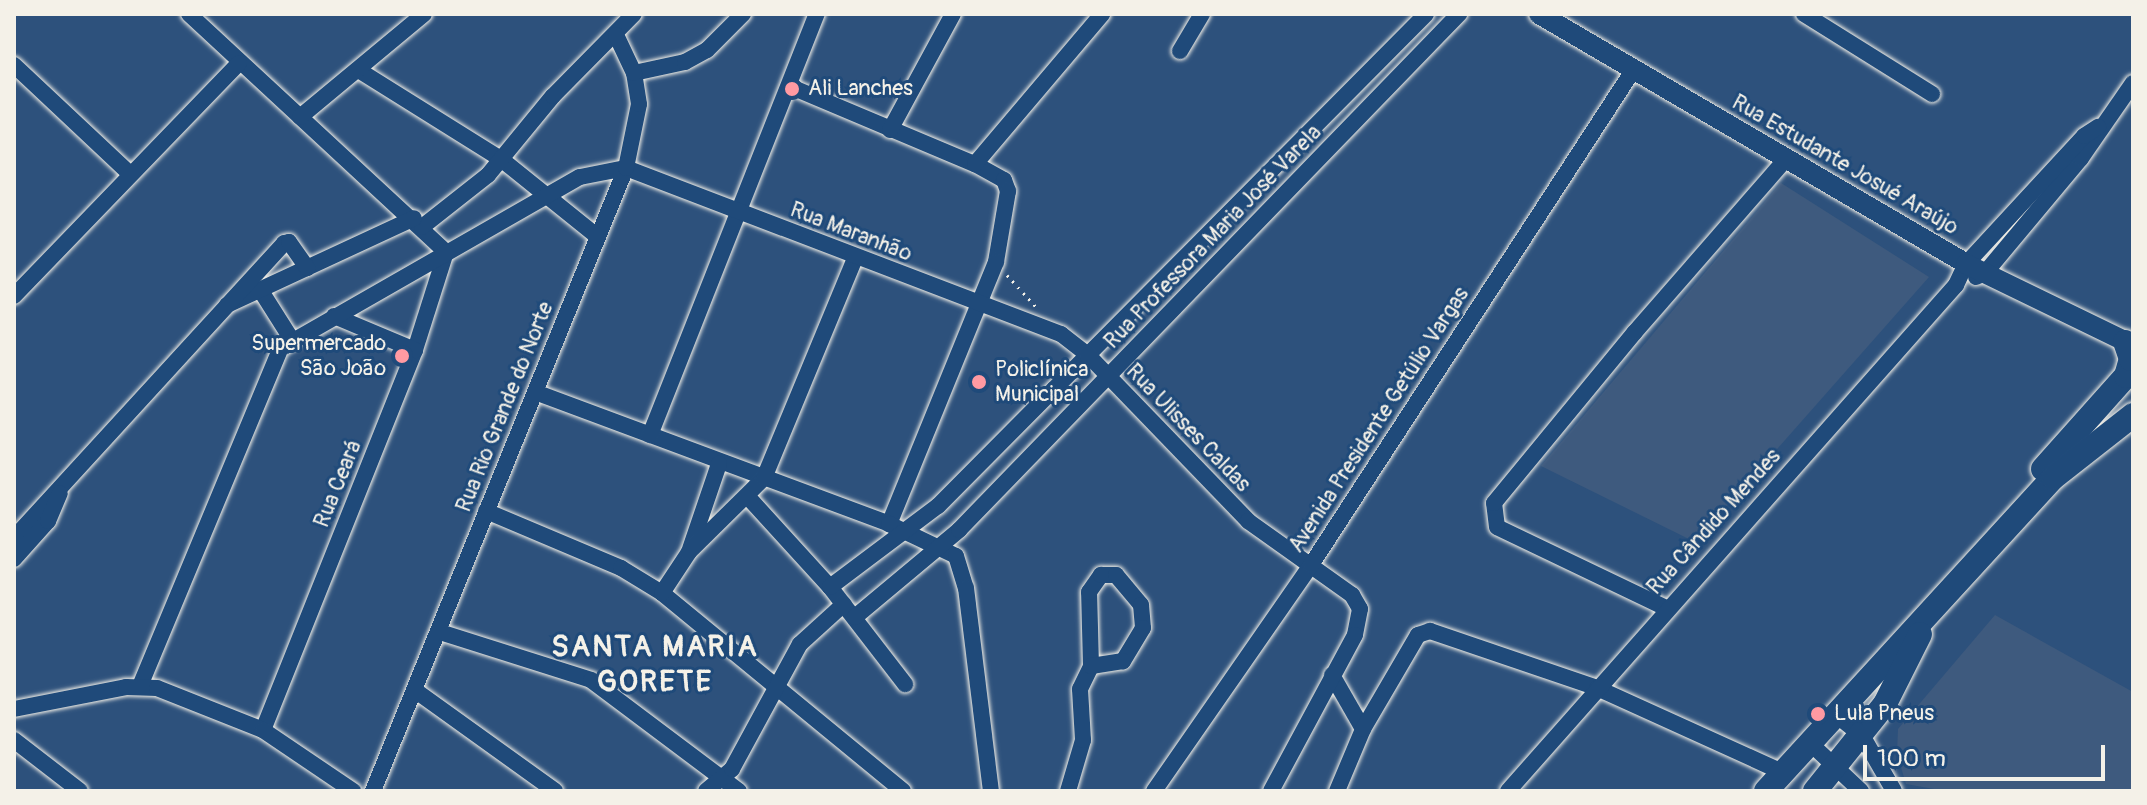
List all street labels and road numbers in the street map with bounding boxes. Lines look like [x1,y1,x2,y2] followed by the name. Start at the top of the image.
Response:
[1727,89,1963,241] street label: Rua Estudante Josué Araújo
[1099,120,1327,354] street label: Rua Professora Maria José Varela
[786,197,916,267] street label: Rua Maranhão
[1283,282,1475,558] street label: Avenida Presidente Getúlio Vargas
[451,298,559,516] street label: Rua Rio Grande do Norte
[1120,359,1256,497] street label: Rua Ulisses Caldas
[309,437,367,531] street label: Rua Ceará
[1642,444,1786,600] street label: Rua Cândido Mendes

